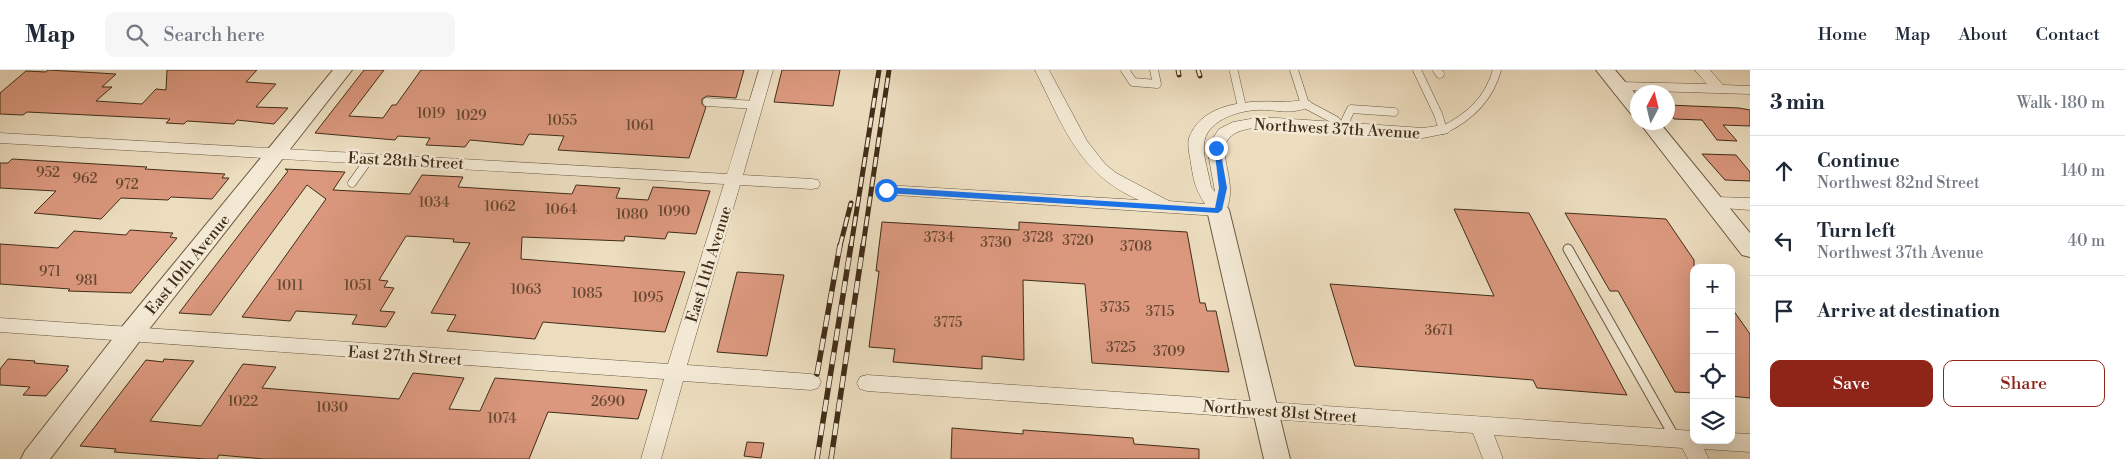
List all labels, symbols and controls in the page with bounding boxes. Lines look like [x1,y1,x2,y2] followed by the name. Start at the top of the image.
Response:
[105,12,455,57] search box
[25,20,75,50] text: Map
[123,21,151,49] icon: search
[163,23,265,47] text: Search here
[1818,23,1867,46] text: Home
[1895,23,1931,46] text: Map
[1959,23,2008,46] text: About
[2036,23,2100,46] text: Contact
[1630,85,1675,130] north arrow
[1770,90,1825,116] text: 3 min
[2017,93,2105,113] text: Walk · 180 m
[417,105,445,123] house number: 1019
[455,107,487,125] house number: 1029
[547,112,577,130] house number: 1055
[1253,115,1421,143] street label: Northwest 37th Avenue
[626,117,655,135] house number: 1061
[1205,137,1228,160] route end
[347,148,465,174] street label: East 28th Street
[1817,149,1900,173] text: Continue
[1770,157,1798,185] icon: ahead
[2061,161,2105,181] text: 140 m
[36,164,60,182] house number: 952
[73,170,97,188] house number: 962
[1817,173,1980,193] text: Northwest 82nd Street
[115,176,139,194] house number: 972
[875,179,898,202] route start
[418,194,450,212] house number: 1034
[484,198,516,216] house number: 1062
[545,201,577,219] house number: 1064
[658,203,690,221] house number: 1090
[682,204,736,325] street label: East 11th Avenue
[616,206,648,224] house number: 1080
[141,210,234,319] street label: East 10th Avenue
[1817,219,1896,243] text: Turn left
[1770,227,1798,255] icon: left
[924,229,954,247] house number: 3734
[1023,229,1053,247] house number: 3728
[2068,231,2105,251] text: 40 m
[1062,232,1094,250] house number: 3720
[980,234,1012,252] house number: 3730
[1120,238,1152,256] house number: 3708
[1817,243,1983,263] text: Northwest 37th Avenue
[39,263,61,281] house number: 971
[1690,264,1735,444] map controls
[1690,264,1735,309] button: +
[76,272,98,290] house number: 981
[277,277,303,295] house number: 1011
[344,277,372,295] house number: 1051
[510,281,542,299] house number: 1063
[571,285,603,303] house number: 1085
[632,289,664,307] house number: 1095
[1770,297,1798,325] icon: arrive
[1100,299,1130,317] house number: 3735
[1817,299,2000,323] text: Arrive at destination
[1146,303,1175,321] house number: 3715
[1690,309,1735,354] button: −
[934,314,963,332] house number: 3775
[1424,322,1454,340] house number: 3671
[1106,339,1136,357] house number: 3725
[347,342,463,370] street label: East 27th Street
[1153,343,1185,361] house number: 3709
[1690,354,1735,399] button: locate
[1770,360,1933,407] button: Save
[1943,360,2105,407] button: Share
[228,393,258,411] house number: 1022
[591,393,625,411] house number: 2690
[1202,397,1358,427] street label: Northwest 81st Street
[316,399,348,417] house number: 1030
[1690,399,1735,444] button: layers
[487,410,517,428] house number: 1074

